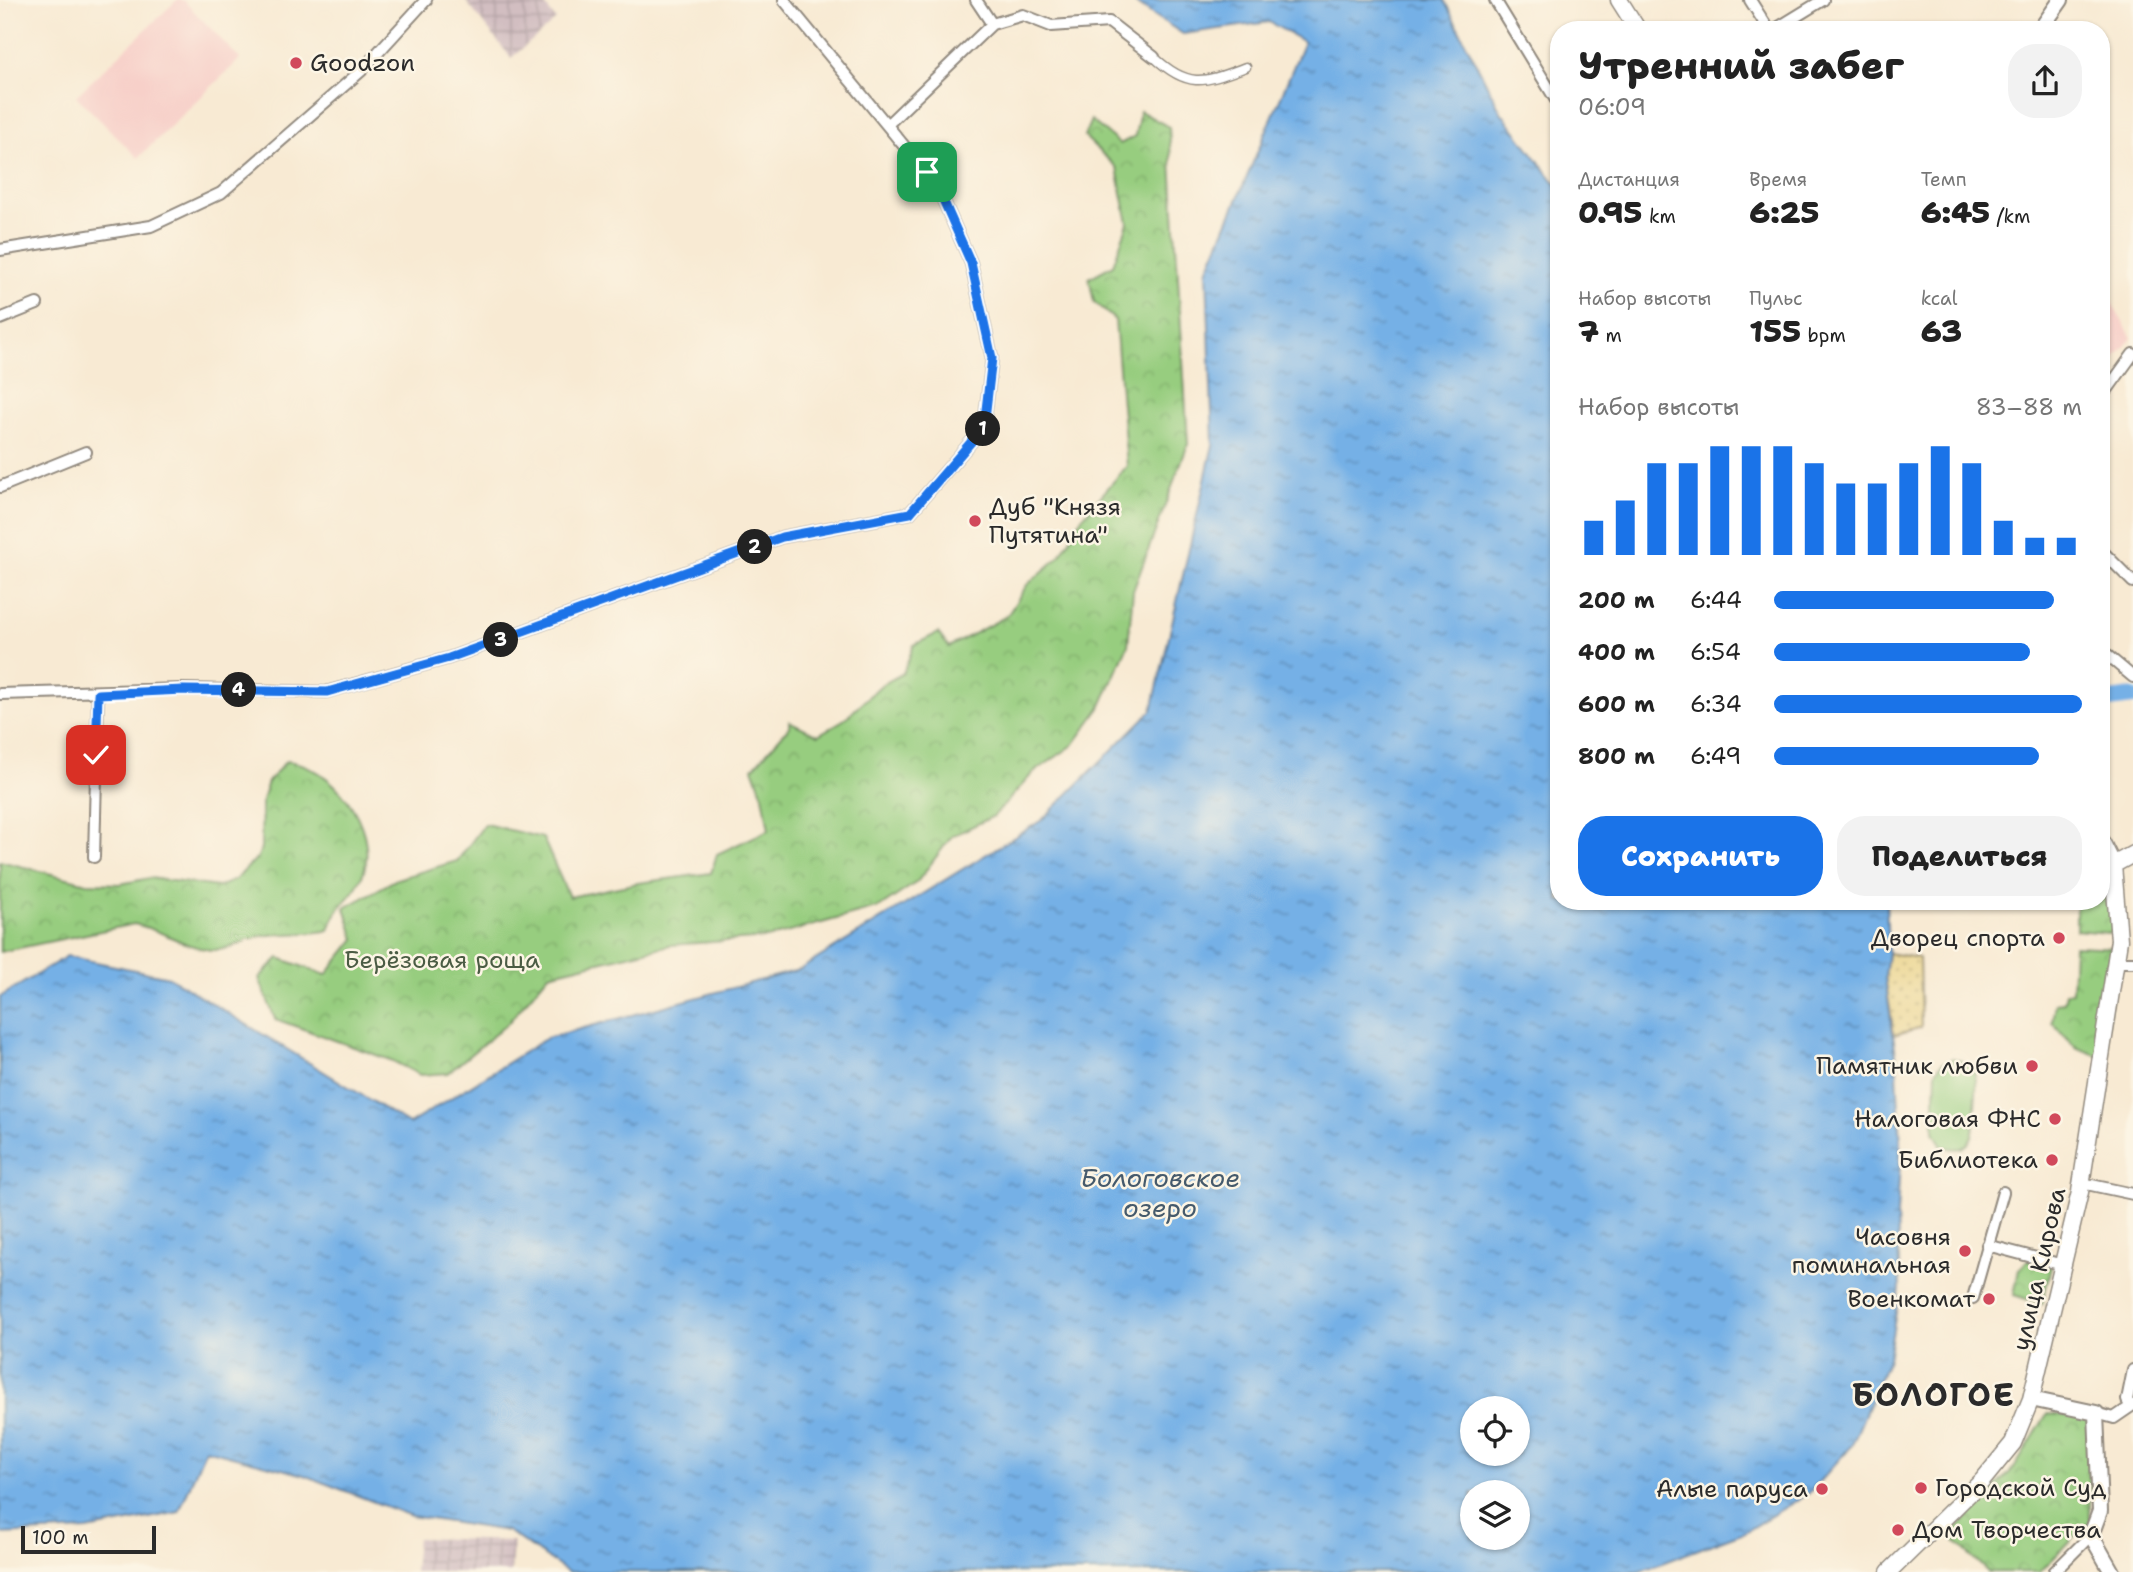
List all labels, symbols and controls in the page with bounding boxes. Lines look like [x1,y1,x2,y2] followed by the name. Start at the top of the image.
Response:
[1578,40,1904,91] text: Утренний забег
[2008,44,2082,118] button: share
[310,47,415,79] place label: Goodzon
[288,55,304,71] marker: Goodzon
[1578,92,1646,122] text: 06:09
[897,142,957,202] pin
[908,153,946,191] icon: arrive
[1578,167,1680,192] text: Дистанция
[1749,167,1807,192] text: Время
[1921,167,1967,192] text: Темп
[1578,192,1642,233] text: 0.95
[1749,192,1819,233] text: 6:25
[1921,192,1990,233] text: 6:45
[1642,204,1676,229] text: km
[1990,204,2031,229] text: /km
[1578,286,1711,311] text: Набор высоты
[1749,286,1803,311] text: Пульс
[1921,286,1958,311] text: kcal
[1578,311,1599,352] text: 7
[1749,311,1801,352] text: 155
[1921,311,1962,352] text: 63
[1599,323,1622,348] text: m
[1801,323,1846,348] text: bpm
[1578,392,1739,422] text: Набор высоты
[1976,392,2082,422] text: 83–88 m
[965,412,1000,446] pin: 1
[978,416,987,441] text: 1
[989,491,1121,551] place label: Дуб "Князя Путятина"
[967,513,983,529] marker: Дуб "Князя Путятина"
[738,530,772,564] pin: 2
[748,534,761,559] text: 2
[1578,585,1655,615] text: 200 m
[1690,585,1742,615] text: 6:44
[484,622,518,658] pin: 3
[494,627,507,652] text: 3
[1578,637,1655,667] text: 400 m
[1690,637,1741,667] text: 6:54
[222,672,256,708] pin: 4
[232,677,245,702] text: 4
[1578,689,1655,719] text: 600 m
[1690,689,1742,719] text: 6:34
[66,725,126,785] pin
[77,736,115,774] icon: check
[1578,741,1655,771] text: 800 m
[1690,741,1741,771] text: 6:49
[1578,816,1823,896] button: Сохранить
[1837,816,2082,896] button: Поделиться
[1871,922,2045,954] place label: Дворец спорта
[2051,930,2067,946] marker: Дворец спорта
[344,944,540,976] park label: Берёзовая роща
[1816,1050,2018,1082] place label: Памятник любви
[2024,1058,2040,1074] marker: Памятник любви
[1854,1103,2041,1135] place label: Налоговая ФНС
[2047,1111,2063,1127] marker: Налоговая ФНС
[1898,1144,2038,1176] place label: Библиотека
[2044,1152,2060,1168] marker: Библиотека
[1080,1160,1240,1225] water label: Бологовское озеро
[2005,1184,2073,1354] street label: улица Кирова
[1792,1221,1951,1281] place label: Часовня поминальная
[1957,1243,1973,1259] marker: Часовня поминальная
[1847,1283,1976,1315] place label: Военкомат
[1981,1291,1997,1307] marker: Военкомат
[1852,1373,2016,1416] district label: БОЛОГОЕ
[1460,1396,1530,1550] map controls
[1460,1396,1530,1466] button: locate
[1935,1472,2106,1504] place label: Городской Суд
[1656,1473,1808,1505] place label: Алые паруса
[1460,1480,1530,1550] button: layers
[1913,1480,1929,1496] marker: Городской Суд
[1814,1481,1830,1497] marker: Алые паруса
[1912,1514,2101,1546] place label: Дом Творчества
[1890,1522,1906,1538] marker: Дом Творчества
[21,1523,156,1555] scale bar
[32,1525,89,1550] text: 100 m

